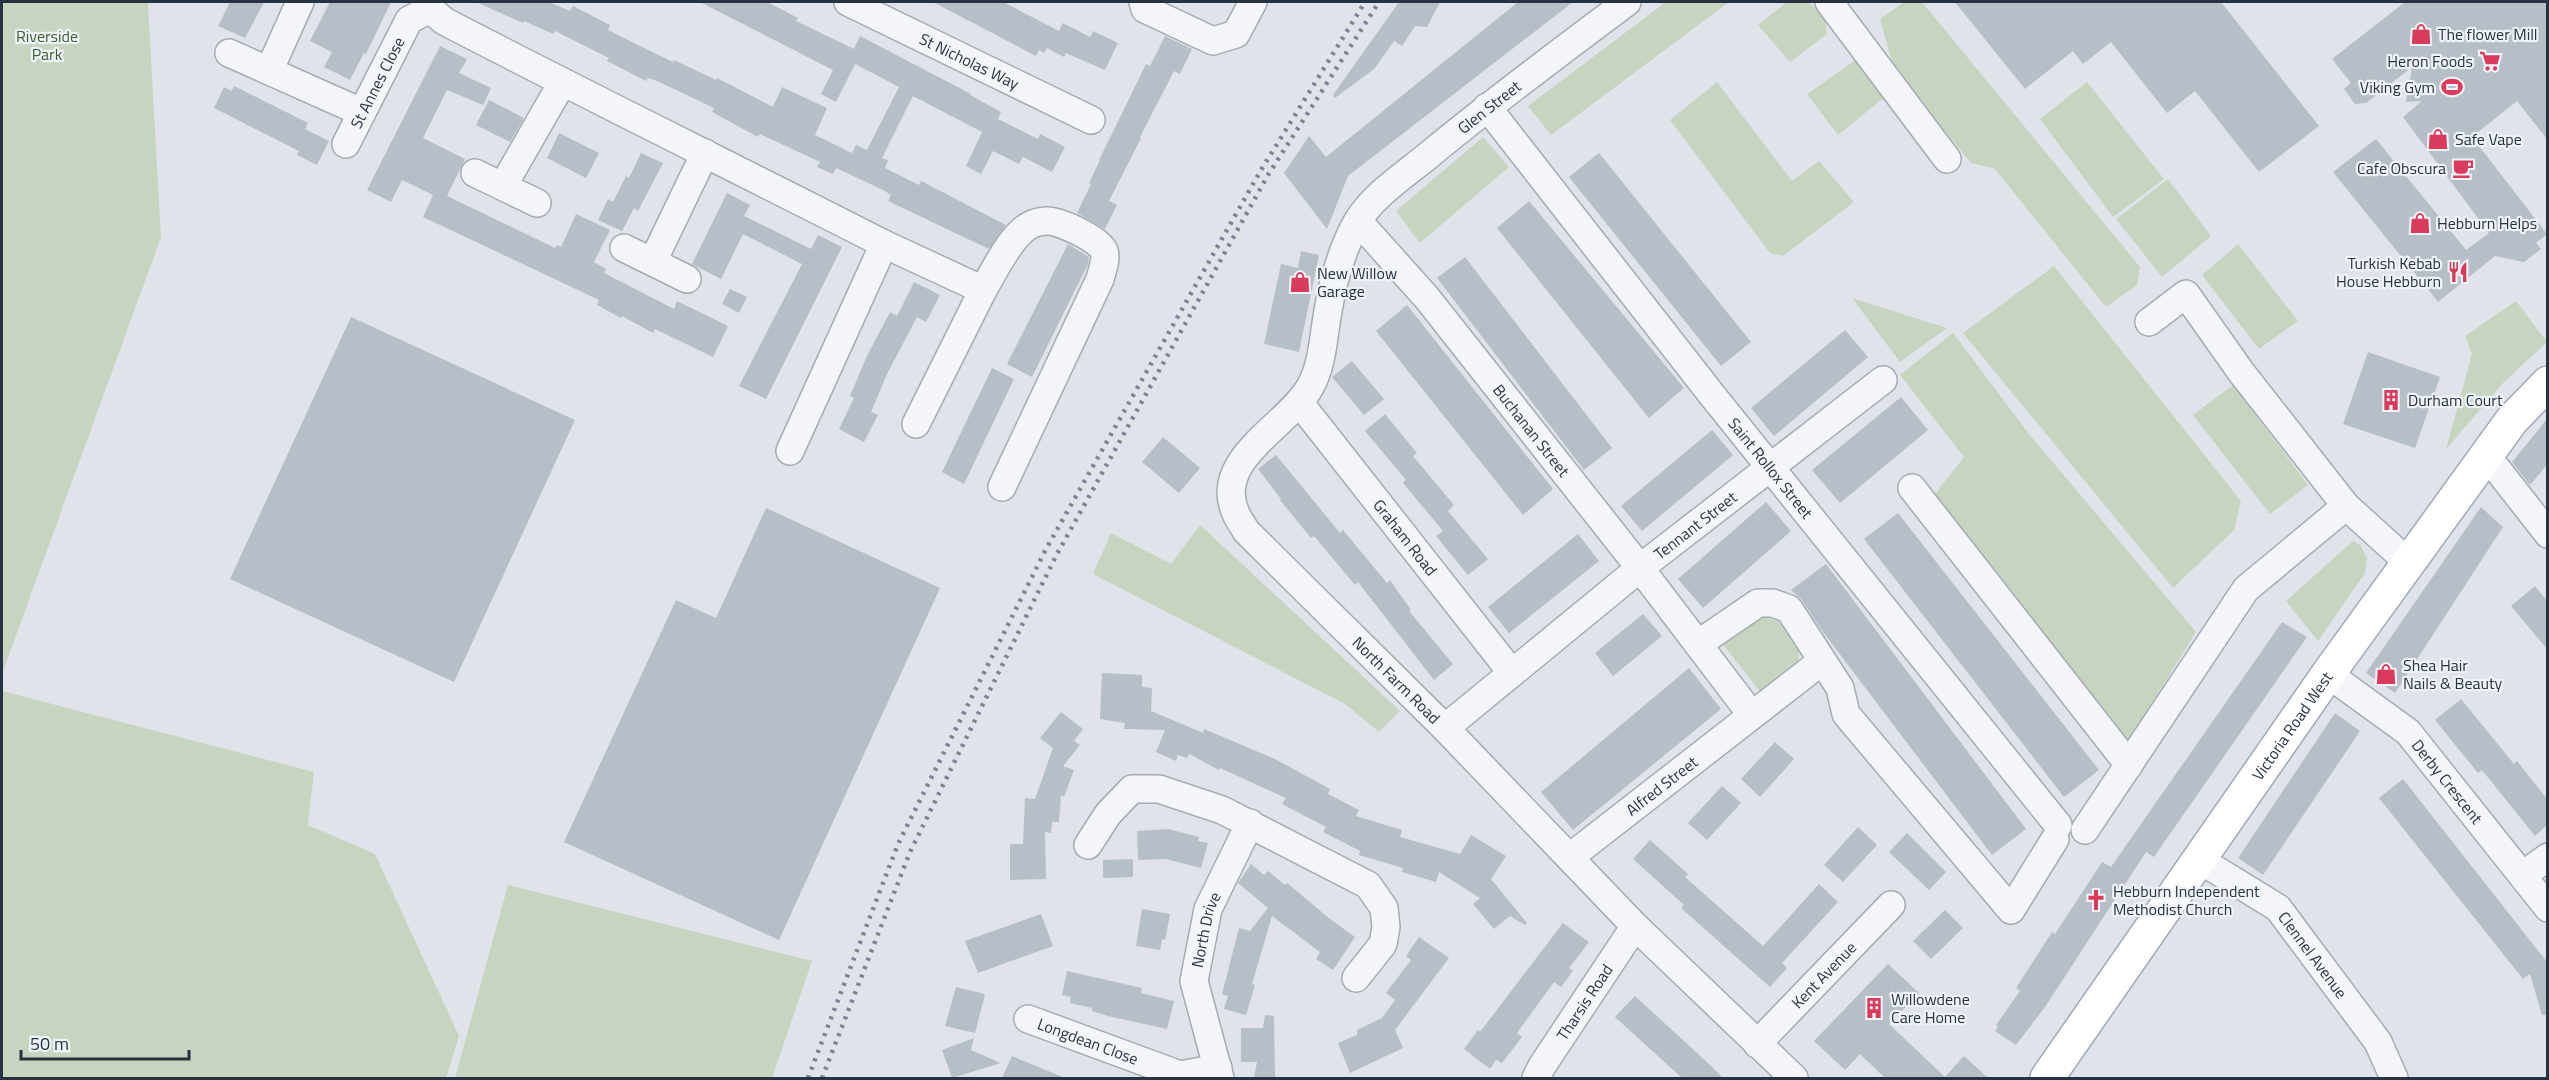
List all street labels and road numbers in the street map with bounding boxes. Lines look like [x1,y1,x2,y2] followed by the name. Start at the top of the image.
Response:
[915,27,1024,96] street label: St Nicholas Way
[344,33,411,132] street label: St Annes Close
[1452,74,1526,140] street label: Glen Street
[1487,379,1576,482] street label: Buchanan Street
[1722,412,1819,524] street label: Saint Rollox Street
[1649,485,1742,565] street label: Tennant Street
[1368,494,1443,581] street label: Graham Road
[1347,631,1446,729] street label: North Farm Road
[2246,666,2338,785] street label: Victoria Road West
[2406,734,2489,829] street label: Derby Crescent
[1621,750,1703,821] street label: Alfred Street
[1185,888,1227,970] street label: North Drive
[2272,906,2353,1003] street label: Clennel Avenue
[1786,936,1862,1014] street label: Kent Avenue
[1550,959,1619,1045] street label: Tharsis Road
[1034,1012,1142,1071] street label: Longdean Close

